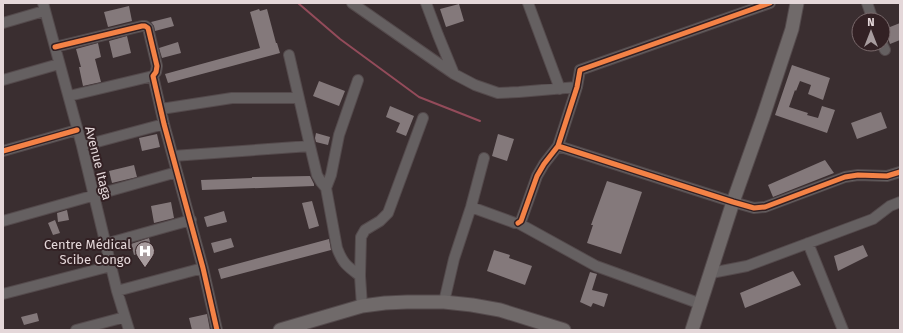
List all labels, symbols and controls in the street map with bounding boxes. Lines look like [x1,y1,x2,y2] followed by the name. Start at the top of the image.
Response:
[851,12,891,52] north arrow
[867,16,875,29] text: N
[82,125,115,202] street label: Avenue Itaga
[44,237,131,267] place label: Centre Médical Scibe Congo
[134,240,156,268] hospital icon: Centre Médical Scibe Congo

